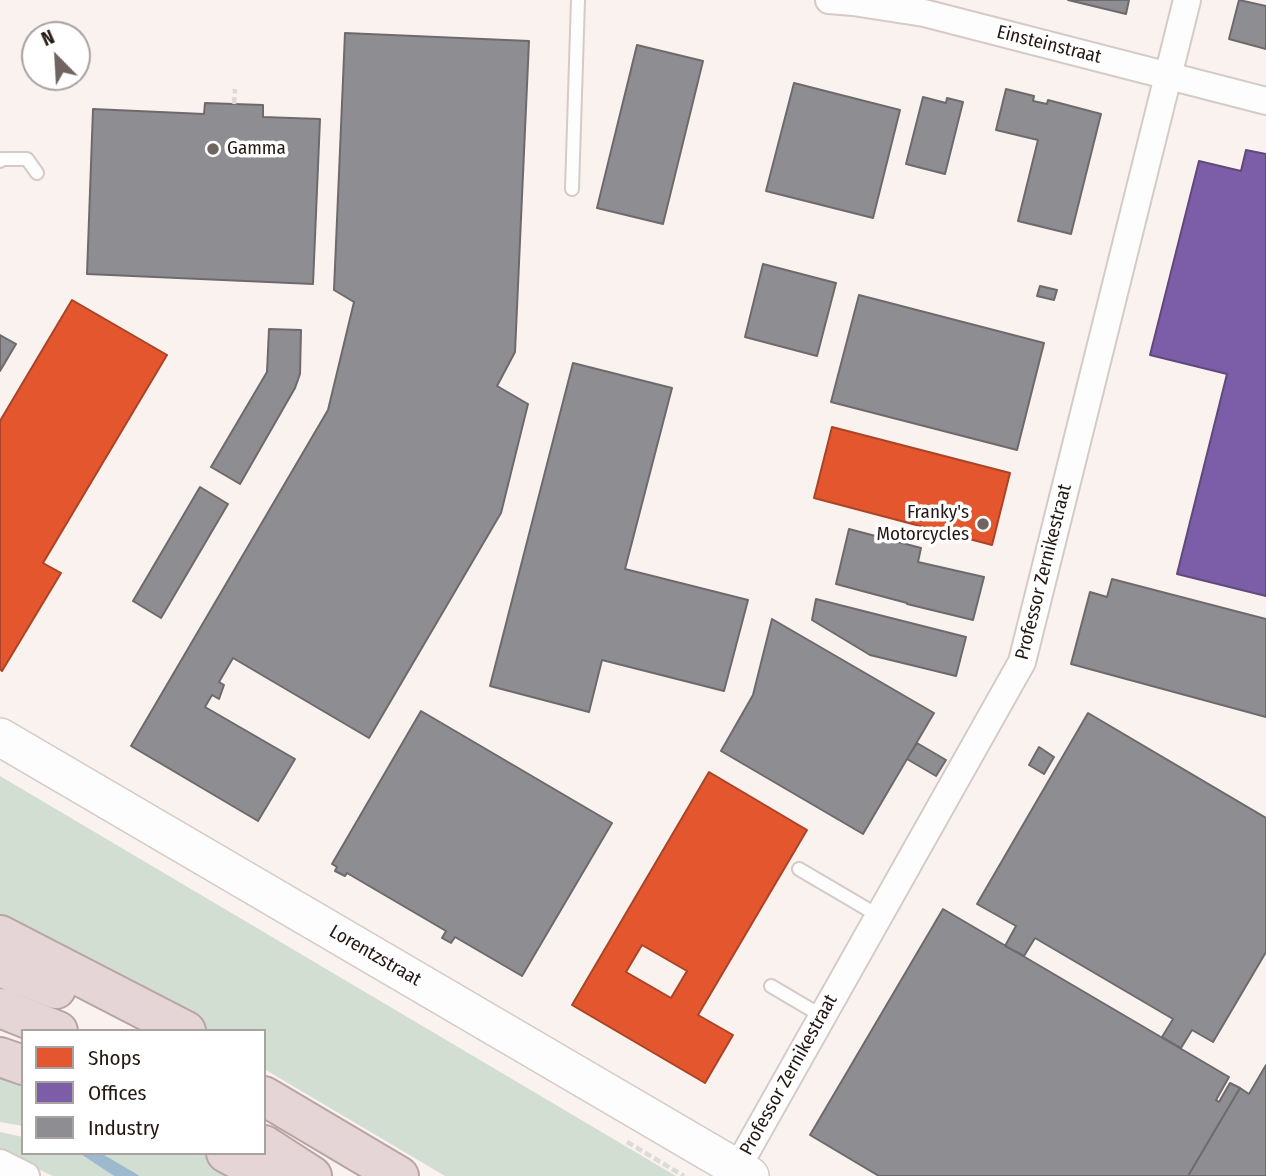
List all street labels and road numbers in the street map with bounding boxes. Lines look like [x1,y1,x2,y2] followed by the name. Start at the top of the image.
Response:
[994,21,1104,69] street label: Einsteinstraat
[1011,482,1077,662] street label: Professor Zernikestraat
[325,921,425,991] street label: Lorentzstraat
[735,991,843,1159] street label: Professor Zernikestraat

